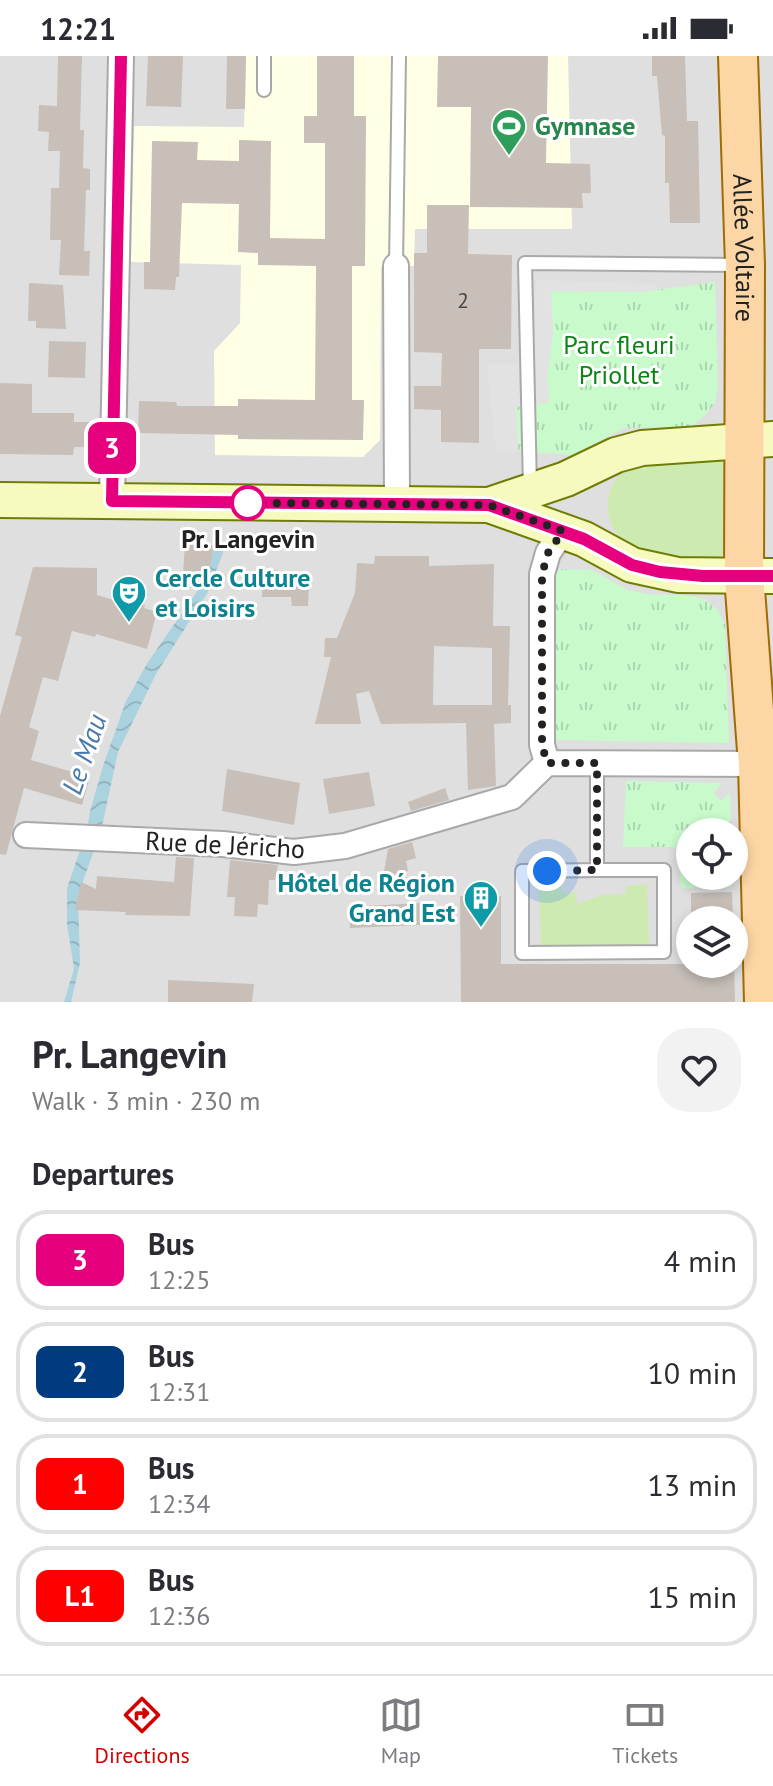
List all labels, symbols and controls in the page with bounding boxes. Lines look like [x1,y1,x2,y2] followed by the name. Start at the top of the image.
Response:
[40,9,116,48] text: 12:21
[490,107,528,157] sports icon: Gymnase
[535,109,635,142] place label: Gymnase
[726,173,762,322] street label: Allée Voltaire
[457,286,469,314] house number: 2
[563,328,675,391] park label: Parc fleuri Priollet
[86,422,138,474] line badge: 3
[104,429,120,466] text: 3
[231,486,265,520] marker: Pr. Langevin
[181,522,315,555] place label: Pr. Langevin
[155,561,311,624] place label: Cercle Culture et Loisirs
[110,574,148,624] theatre icon: Cercle Culture et Loisirs
[53,709,114,799] water label: Le Mau
[676,818,748,978] map controls
[676,818,748,890] button: locate
[144,824,306,865] street label: Rue de Jéricho
[527,851,567,891] your location
[277,866,455,929] place label: Hôtel de Région Grand Est
[462,879,500,929] building icon: Hôtel de Région Grand Est
[676,906,748,978] button: layers
[657,1028,741,1112] button: heart
[32,1029,227,1078] text: Pr. Langevin
[32,1084,260,1117] text: Walk · 3 min · 230 m
[32,1154,174,1193] text: Departures
[148,1224,195,1263] text: Bus
[72,1241,88,1278] text: 3
[664,1241,737,1280] text: 4 min
[148,1263,210,1296] text: 12:25
[148,1336,195,1375] text: Bus
[72,1353,88,1390] text: 2
[647,1353,737,1392] text: 10 min
[148,1375,210,1408] text: 12:31
[148,1448,195,1487] text: Bus
[72,1465,88,1502] text: 1
[647,1465,737,1504] text: 13 min
[148,1487,210,1520] text: 12:34
[148,1560,195,1599] text: Bus
[65,1577,95,1614] text: L1
[647,1577,737,1616] text: 15 min
[148,1599,210,1632] text: 12:36
[95,1693,190,1769] tab: Directions
[379,1693,423,1769] tab: Map
[612,1693,678,1769] tab: Tickets

